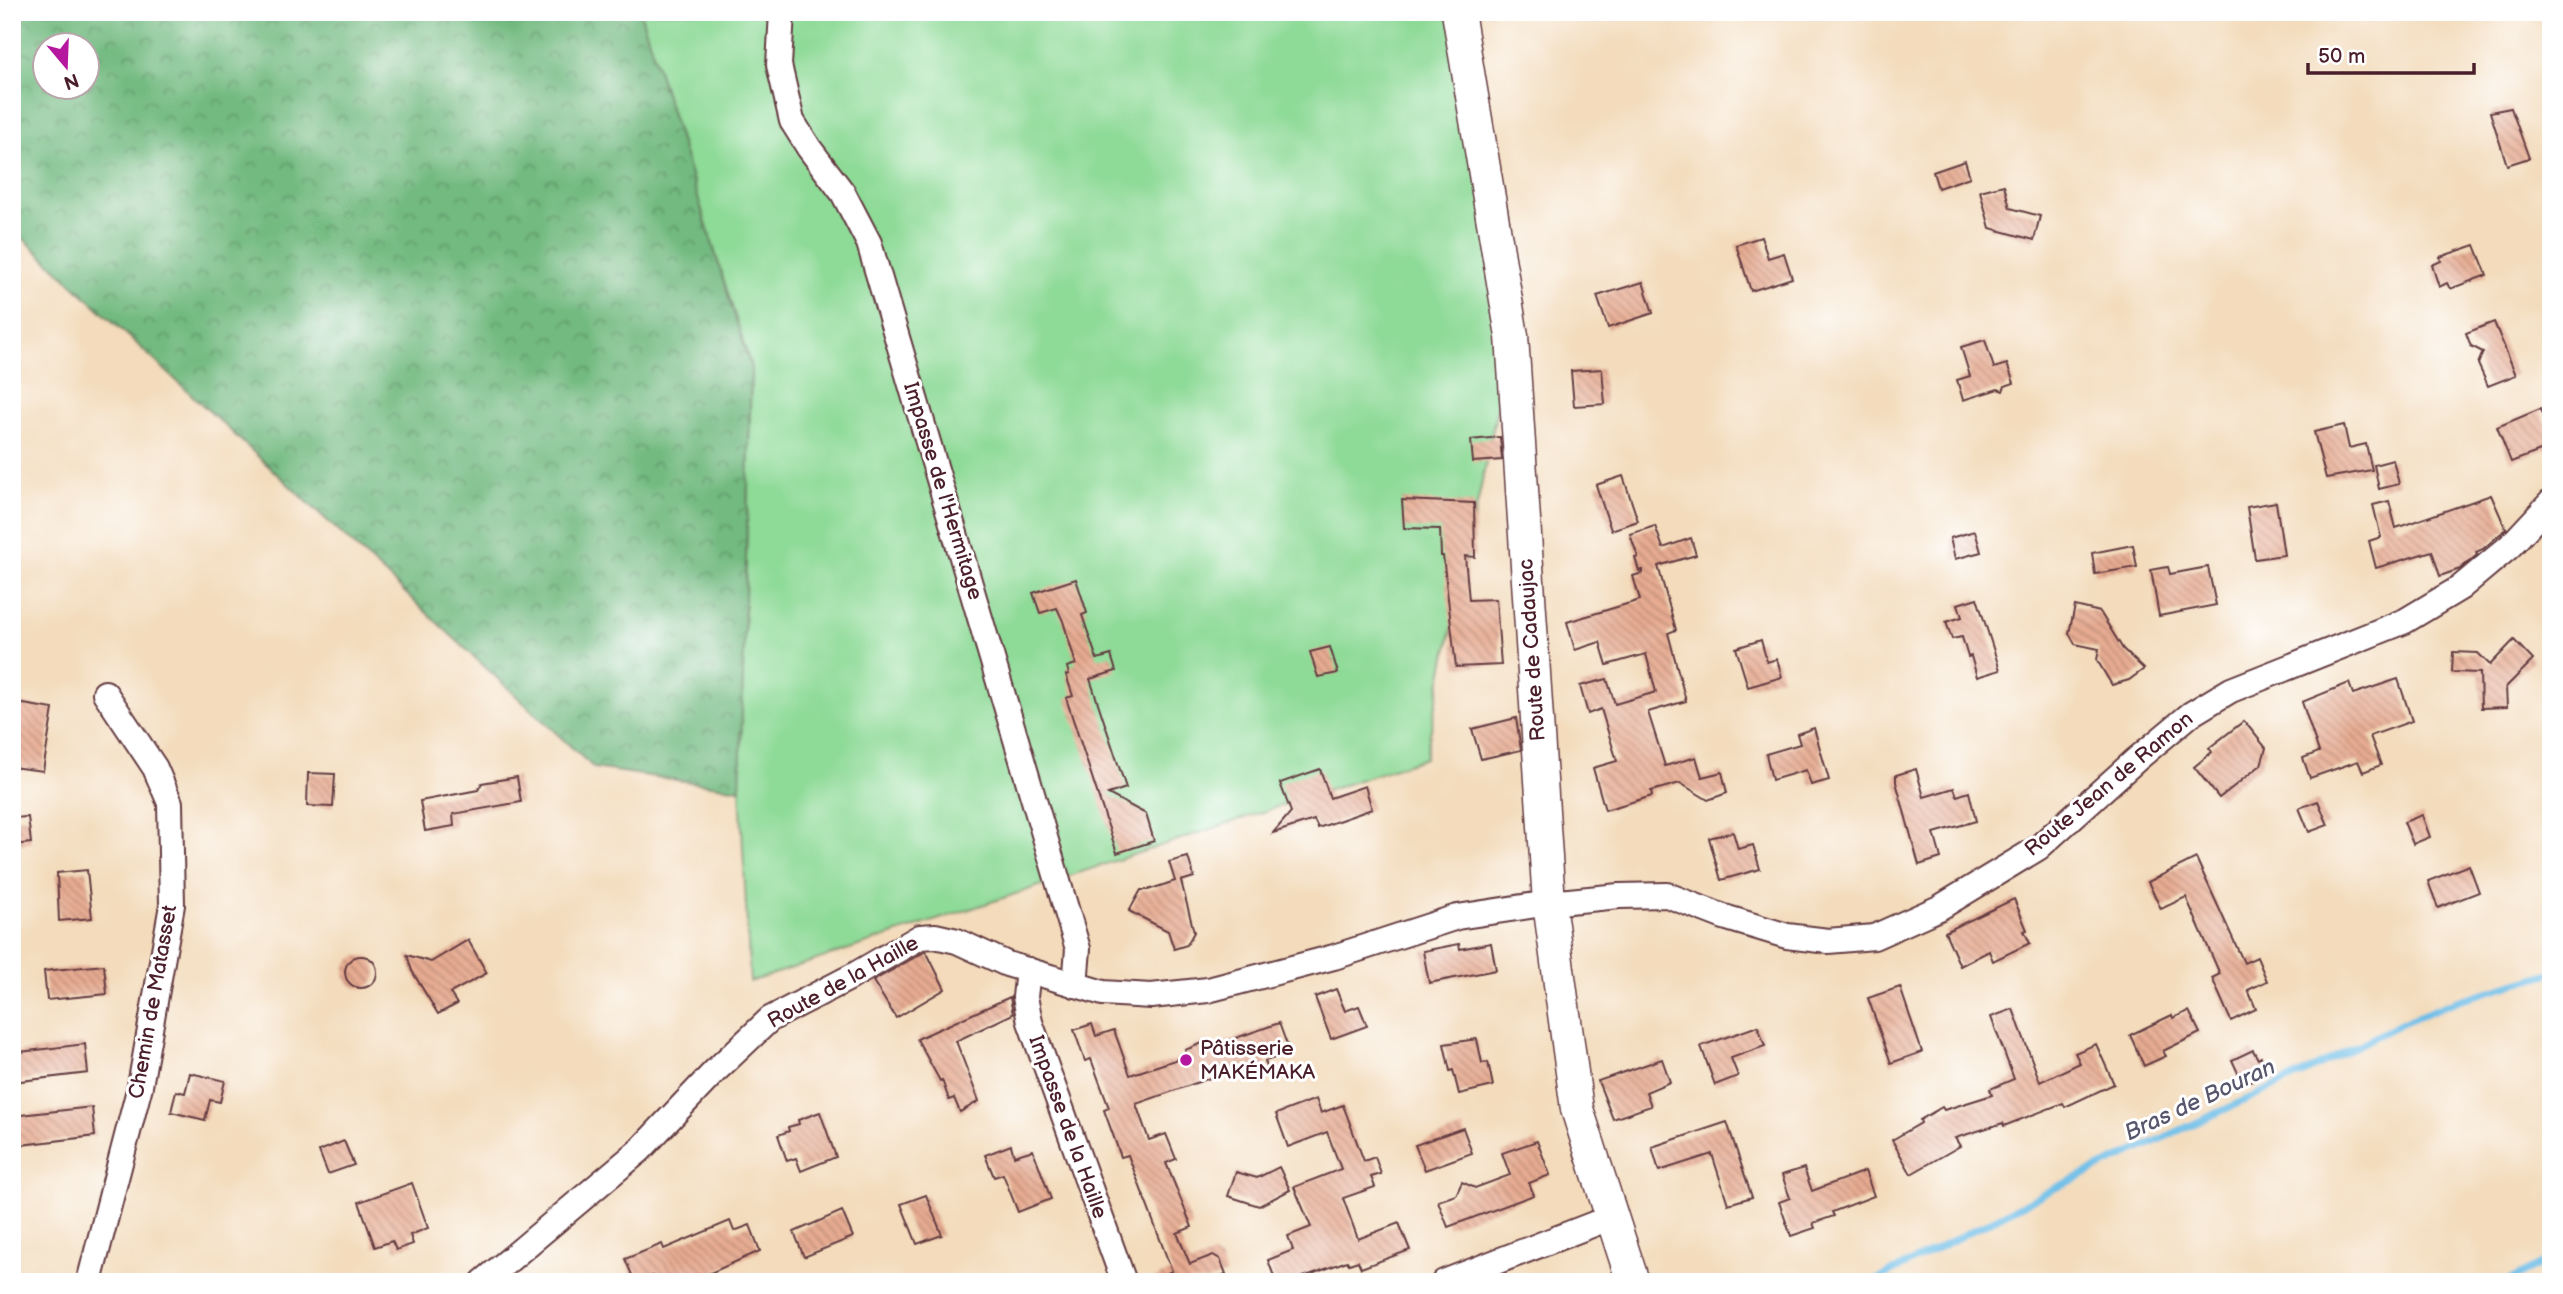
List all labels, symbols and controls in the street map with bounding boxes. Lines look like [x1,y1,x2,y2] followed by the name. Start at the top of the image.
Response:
[32,32,102,102] north arrow
[2308,32,2474,76] scale bar
[2318,44,2365,69] text: 50 m
[61,67,82,94] text: N
[898,379,988,603] street label: Impasse de l'Hermitage
[1513,558,1551,742] street label: Route de Cadaujac
[2020,706,2198,862] street label: Route Jean de Ramon
[124,903,182,1101] street label: Chemin de Matasset
[763,930,923,1034] street label: Route de la Haille
[1023,1032,1113,1222] street label: Impasse de la Haille
[1200,1036,1315,1085] place label: Pâtisserie MAKÉMAKA
[1178,1052,1194,1068] marker: Pâtisserie MAKÉMAKA
[2120,1053,2280,1147] water label: Bras de Bouran

